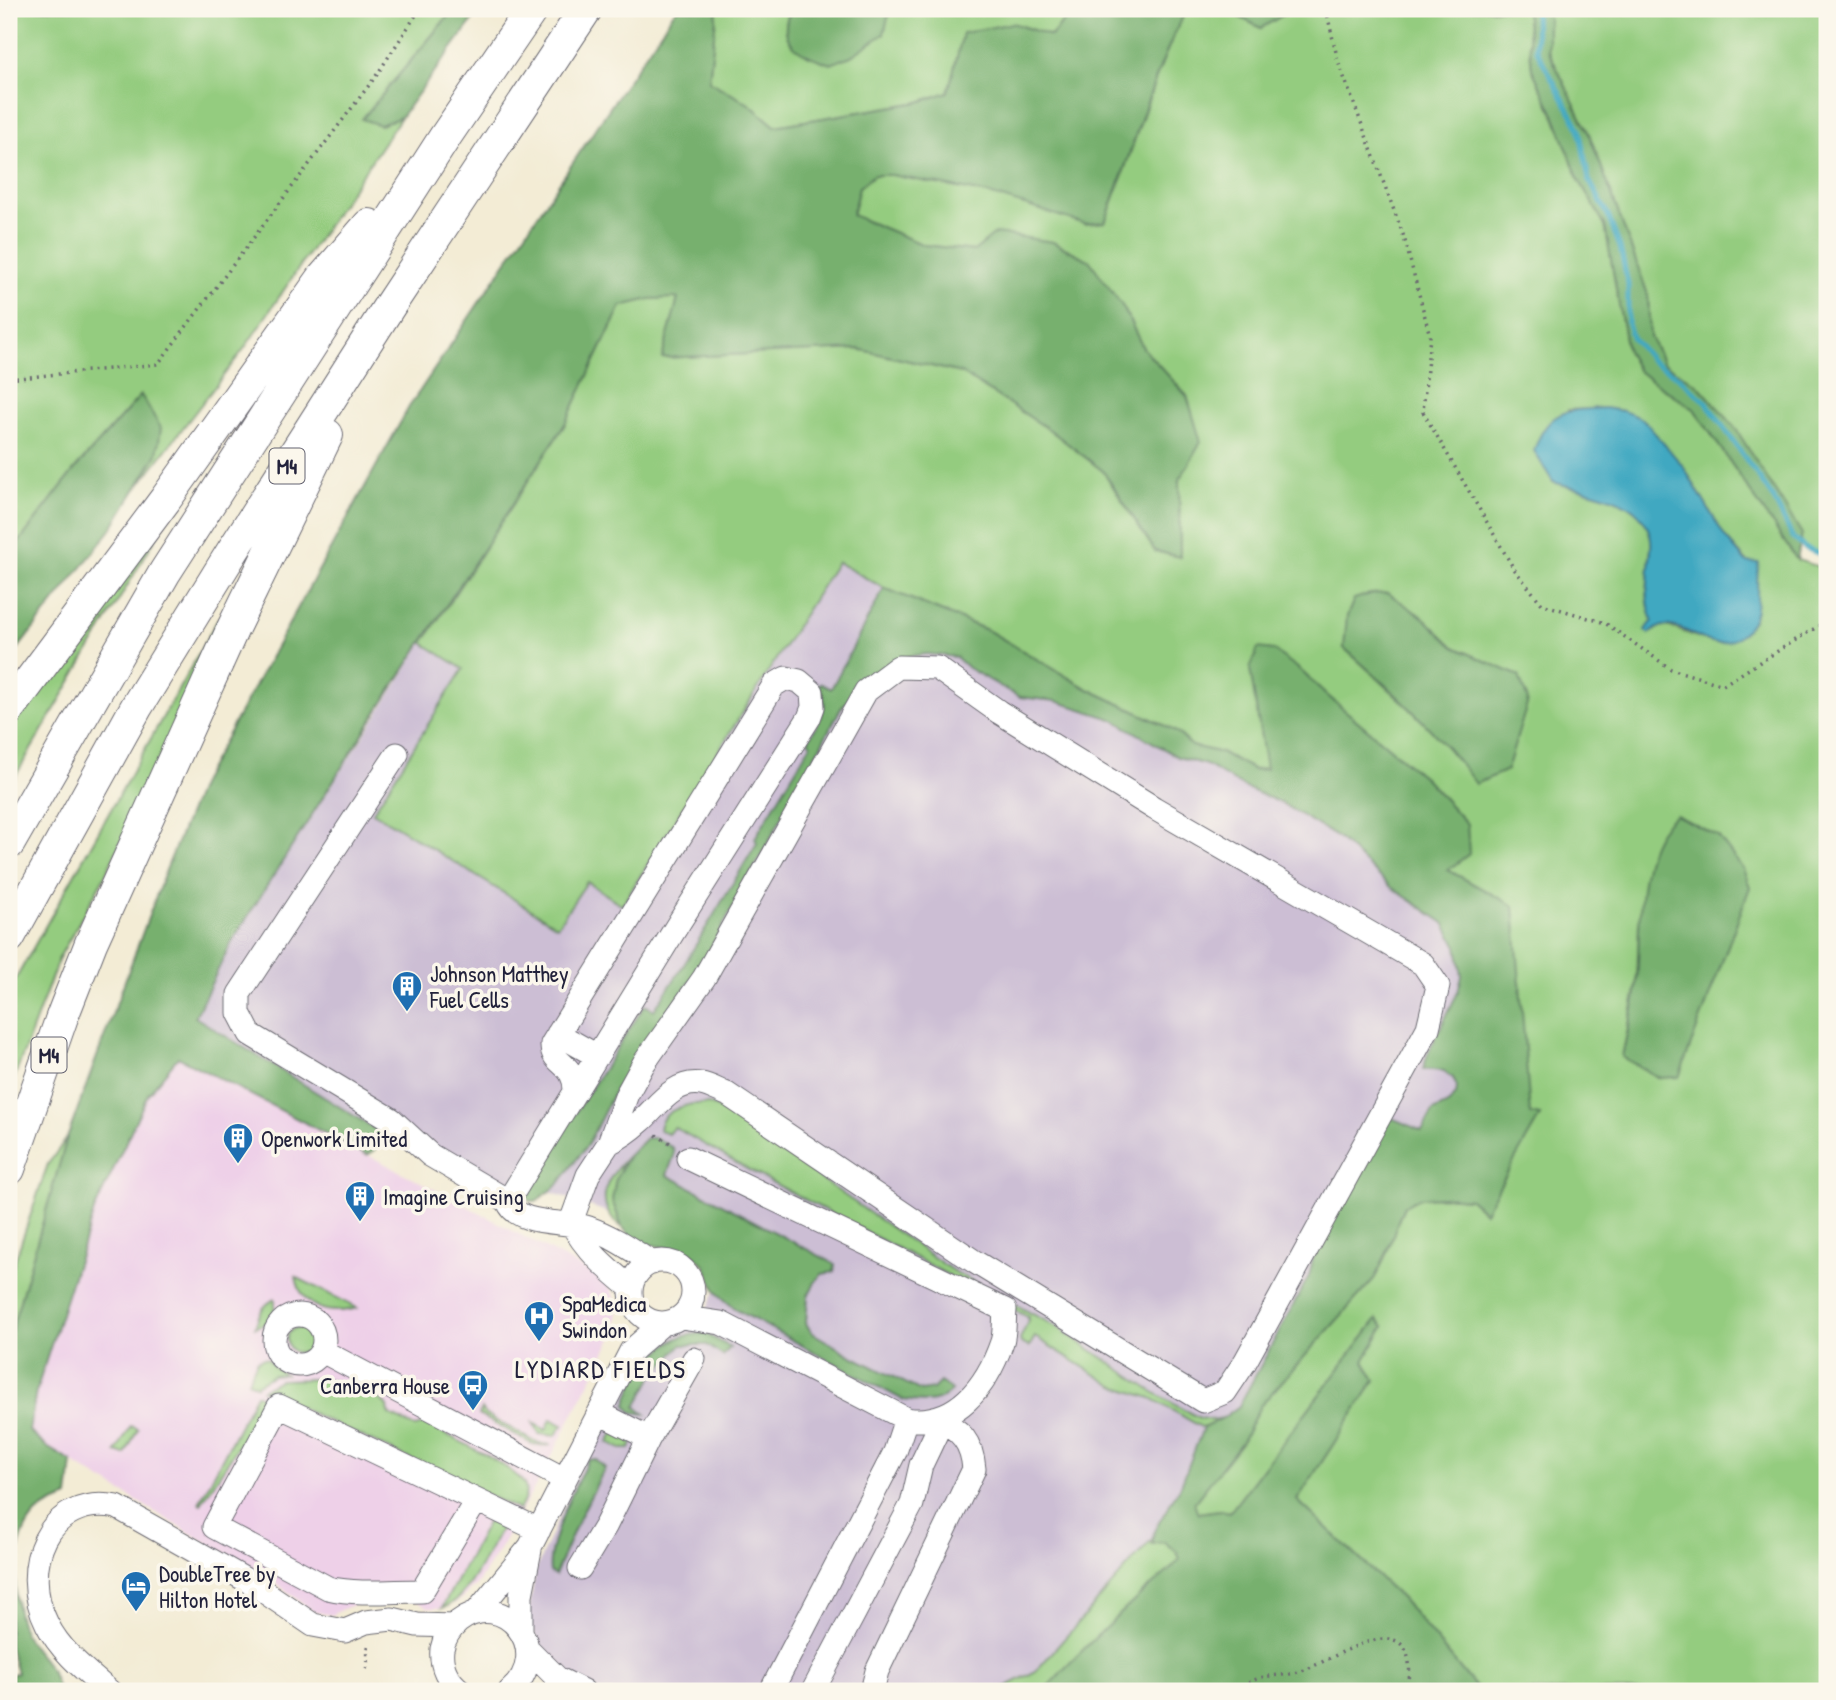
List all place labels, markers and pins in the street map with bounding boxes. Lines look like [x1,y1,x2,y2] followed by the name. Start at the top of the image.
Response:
[429,958,569,1015] place label: Johnson Matthey Fuel Cells
[390,969,424,1013] building icon: Johnson Matthey Fuel Cells
[221,1121,255,1165] building icon: Openwork Limited
[261,1123,407,1154] place label: Openwork Limited
[343,1179,377,1223] building icon: Imagine Cruising
[383,1181,524,1212] place label: Imagine Cruising
[562,1288,646,1345] place label: SpaMedica Swindon
[522,1299,556,1343] hospital icon: SpaMedica Swindon
[456,1368,490,1412] bus stop icon: Canberra House
[320,1370,450,1401] place label: Canberra House
[159,1558,276,1615] place label: DoubleTree by Hilton Hotel
[119,1569,153,1613] hotel icon: DoubleTree by Hilton Hotel

